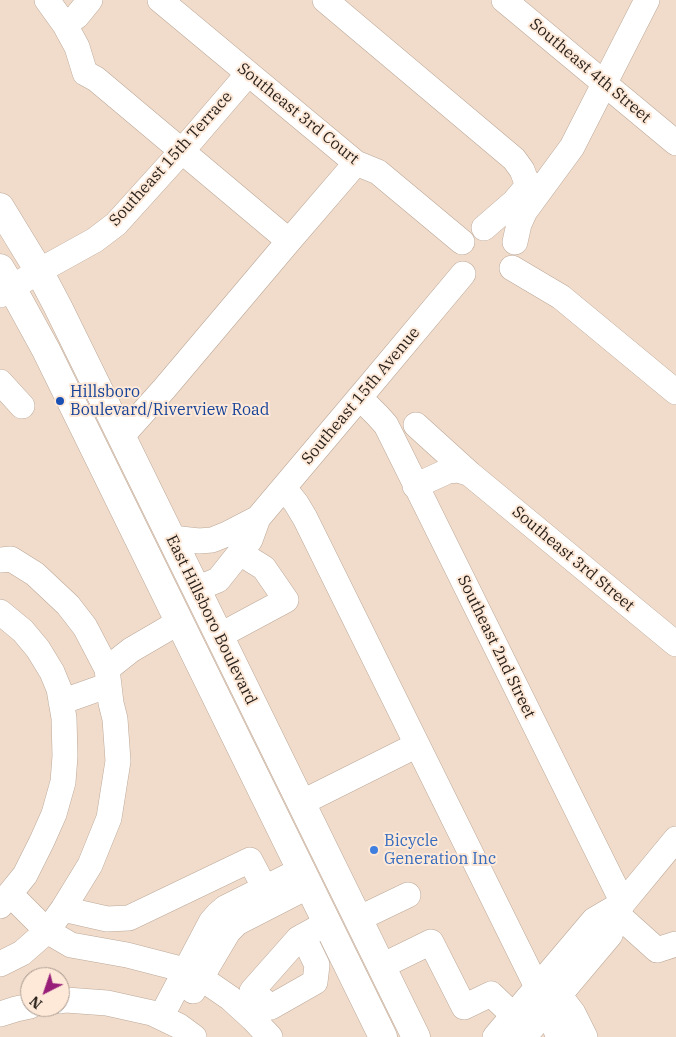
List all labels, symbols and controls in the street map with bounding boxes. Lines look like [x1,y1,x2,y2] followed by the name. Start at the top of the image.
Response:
[525,15,655,127] street label: Southeast 4th Street
[233,59,363,169] street label: Southeast 3rd Court
[105,88,237,230] street label: Southeast 15th Terrace
[298,323,424,469] street label: Southeast 15th Avenue
[70,382,270,420] place label: Hillsboro Boulevard/Riverview Road
[54,395,66,407] marker: Hillsboro Boulevard/Riverview Road
[508,502,638,616] street label: Southeast 3rd Street
[161,532,261,708] street label: East Hillsboro Boulevard
[453,572,539,722] street label: Southeast 2nd Street
[384,831,496,869] place label: Bicycle Generation Inc
[368,844,380,856] marker: Bicycle Generation Inc
[20,967,70,1017] north arrow
[26,992,46,1013] text: N

